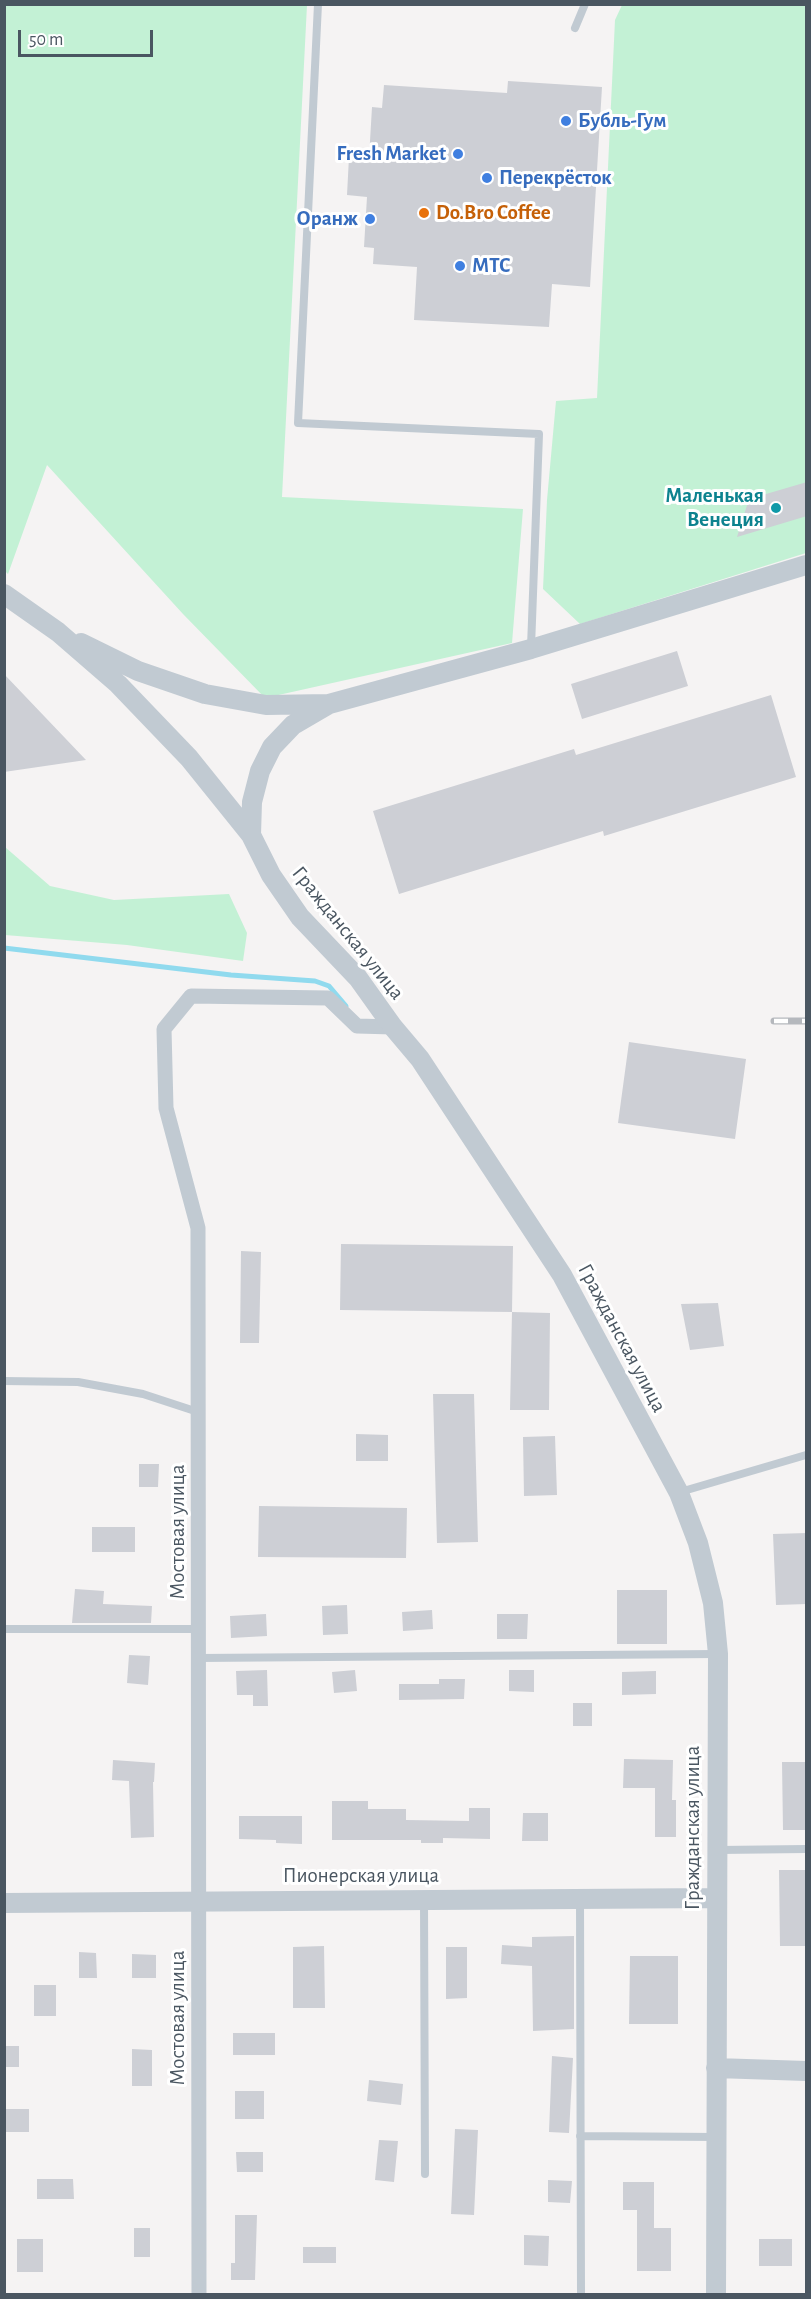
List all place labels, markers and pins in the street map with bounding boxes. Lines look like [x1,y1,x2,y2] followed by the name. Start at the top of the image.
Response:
[578,108,667,134] place label: Бубль-Гум
[559,114,573,128] marker: Бубль-Гум
[337,141,446,167] place label: Fresh Market
[451,147,465,161] marker: Fresh Market
[499,165,612,191] place label: Перекрёсток
[480,171,494,185] marker: Перекрёсток
[436,200,551,226] place label: Do.Bro Coffee
[297,206,358,232] place label: Оранж
[417,206,431,220] marker: Do.Bro Coffee
[363,212,377,226] marker: Оранж
[472,253,511,279] place label: МТС
[453,259,467,273] marker: МТС
[665,483,764,533] place label: Маленькая Венеция
[769,501,783,515] marker: Маленькая Венеция

